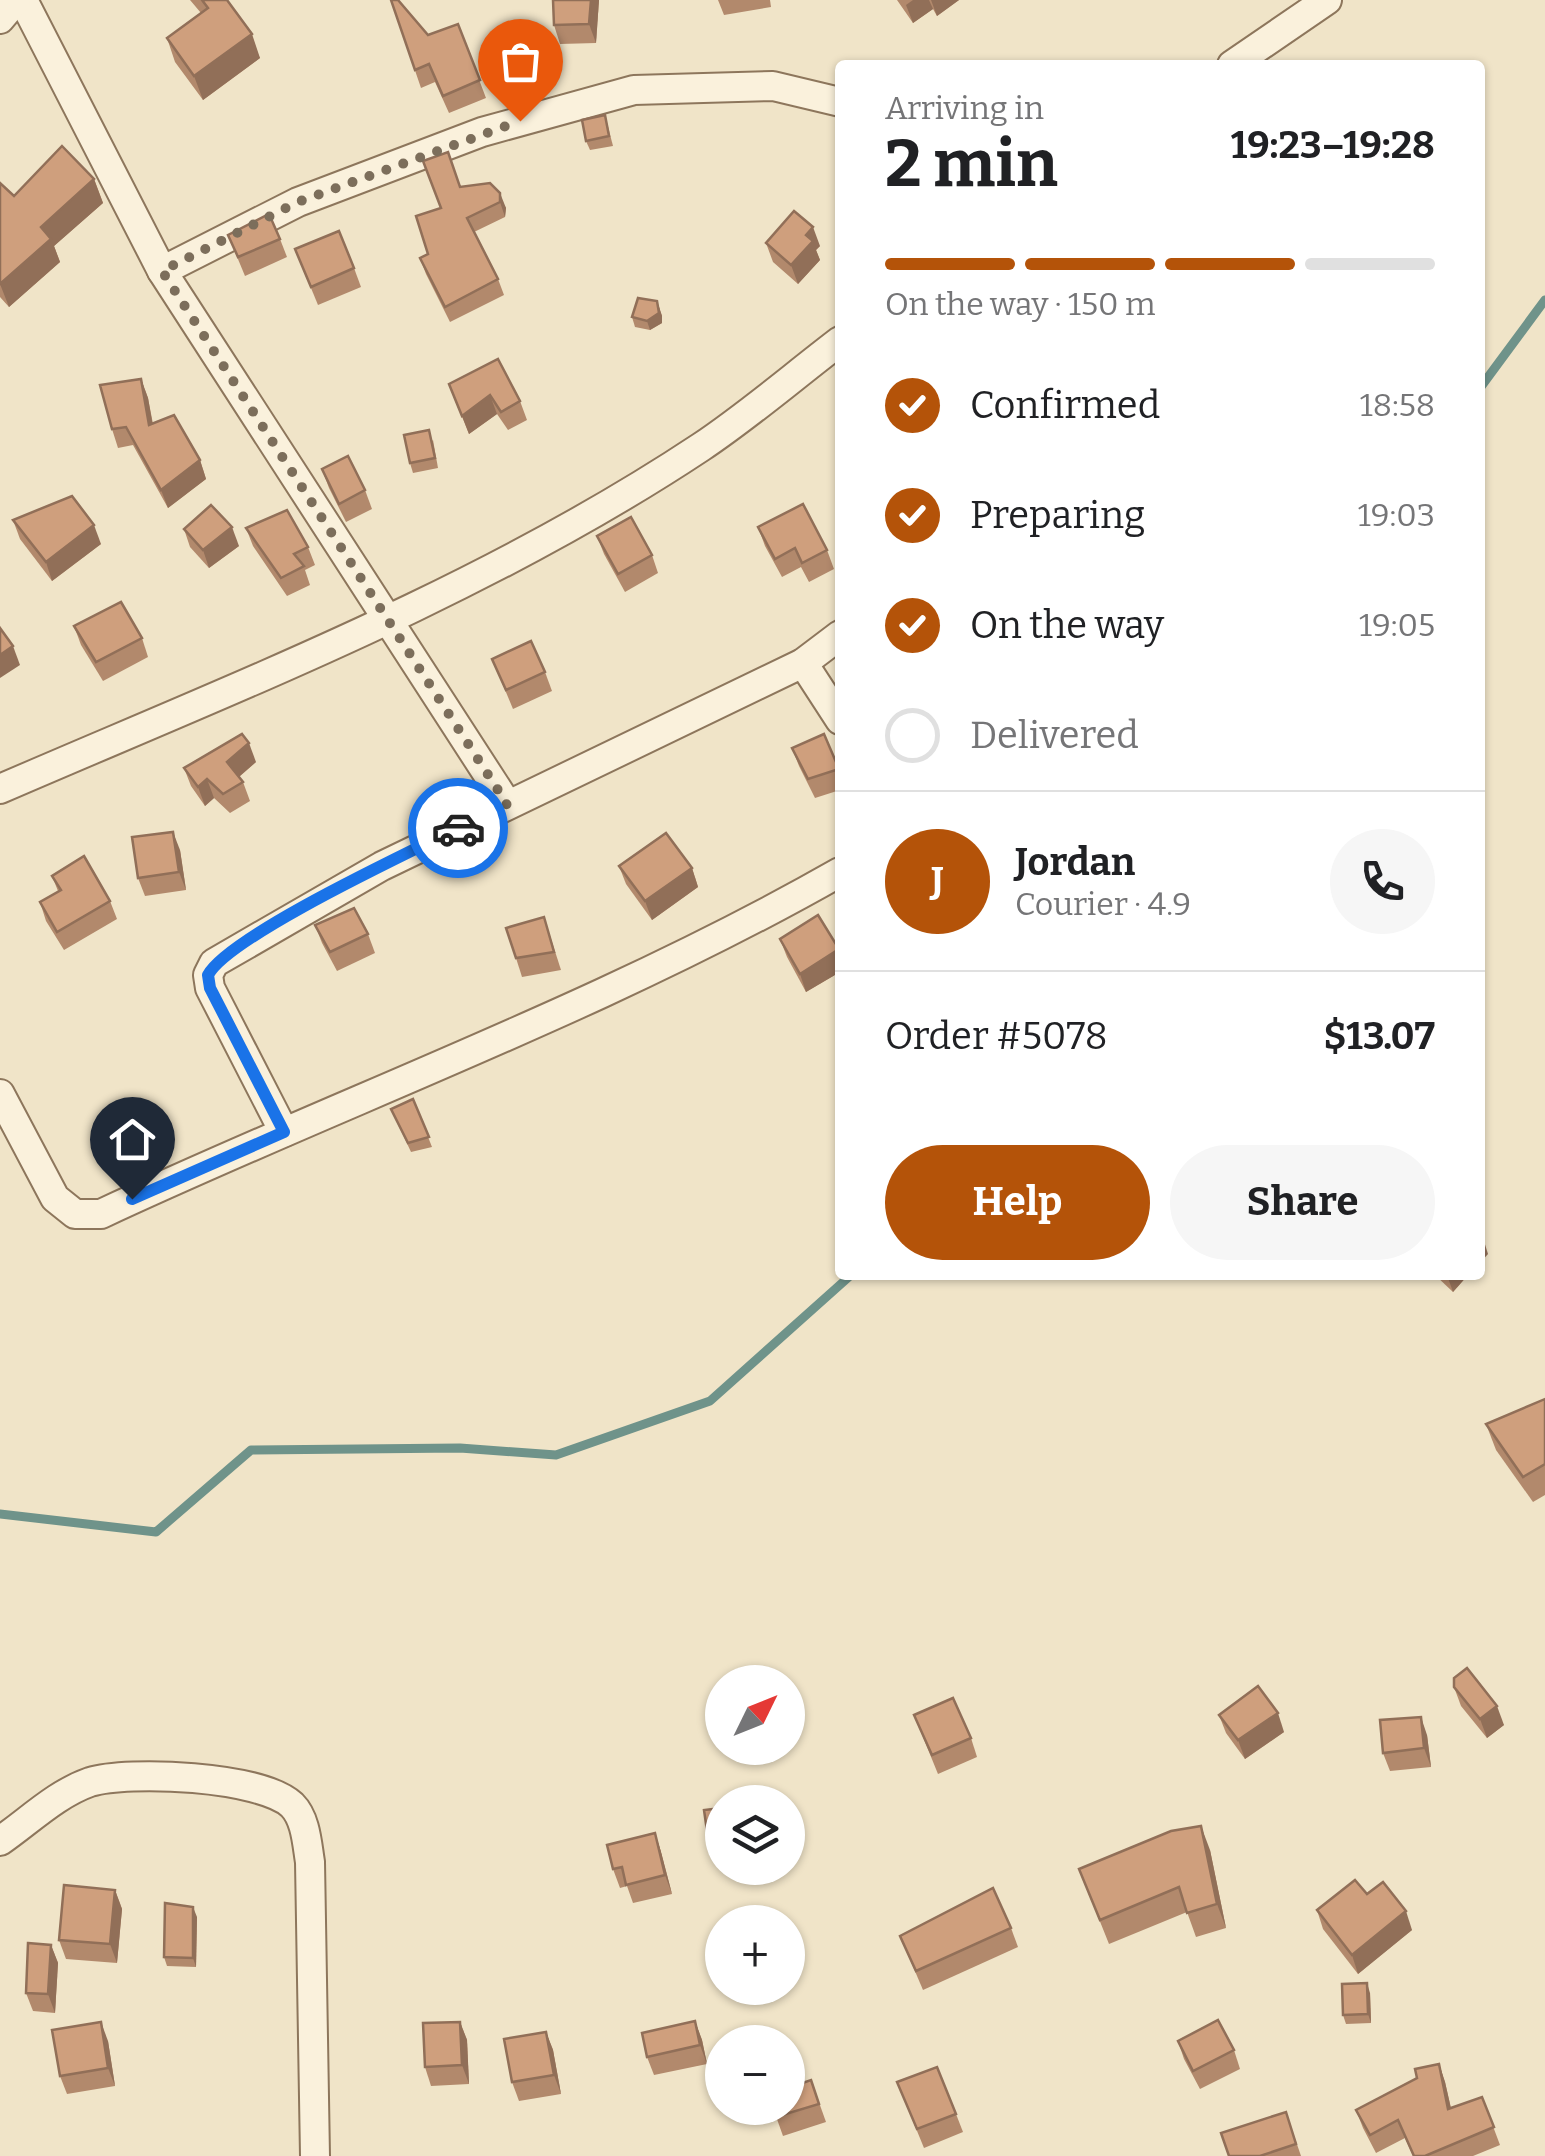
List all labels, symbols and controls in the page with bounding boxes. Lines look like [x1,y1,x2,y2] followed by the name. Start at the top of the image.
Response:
[478,19,563,122] pin
[493,34,548,89] icon: bag
[885,89,1044,127] text: Arriving in
[1231,122,1435,168] text: 19:23–19:28
[885,125,1058,203] text: 2 min
[885,285,1156,323] text: On the way · 150 m
[885,378,940,433] icon: check
[970,382,1160,428] text: Confirmed
[1360,386,1435,424] text: 18:58
[885,488,940,543] icon: check
[970,492,1145,538] text: Preparing
[1358,496,1435,534] text: 19:03
[885,598,940,653] icon: check
[970,602,1164,648] text: On the way
[1359,606,1435,644] text: 19:05
[970,712,1139,758] text: Delivered
[408,778,508,878] courier
[431,801,486,856] icon: car
[1330,829,1435,934] button: phone
[1015,839,1135,885] text: Jordan
[931,858,944,904] text: J
[1015,885,1191,923] text: Courier · 4.9
[885,1013,1108,1059] text: Order #5078
[1323,1013,1435,1059] text: $13.07
[90,1097,175,1200] pin
[105,1112,160,1167] icon: home
[885,1145,1150,1260] button: Help
[1170,1145,1435,1260] button: Share
[705,1665,805,1765] north arrow
[705,1665,805,2125] map controls
[705,1785,805,1885] button: layers
[705,1905,805,2005] button: +
[705,2025,805,2125] button: −

